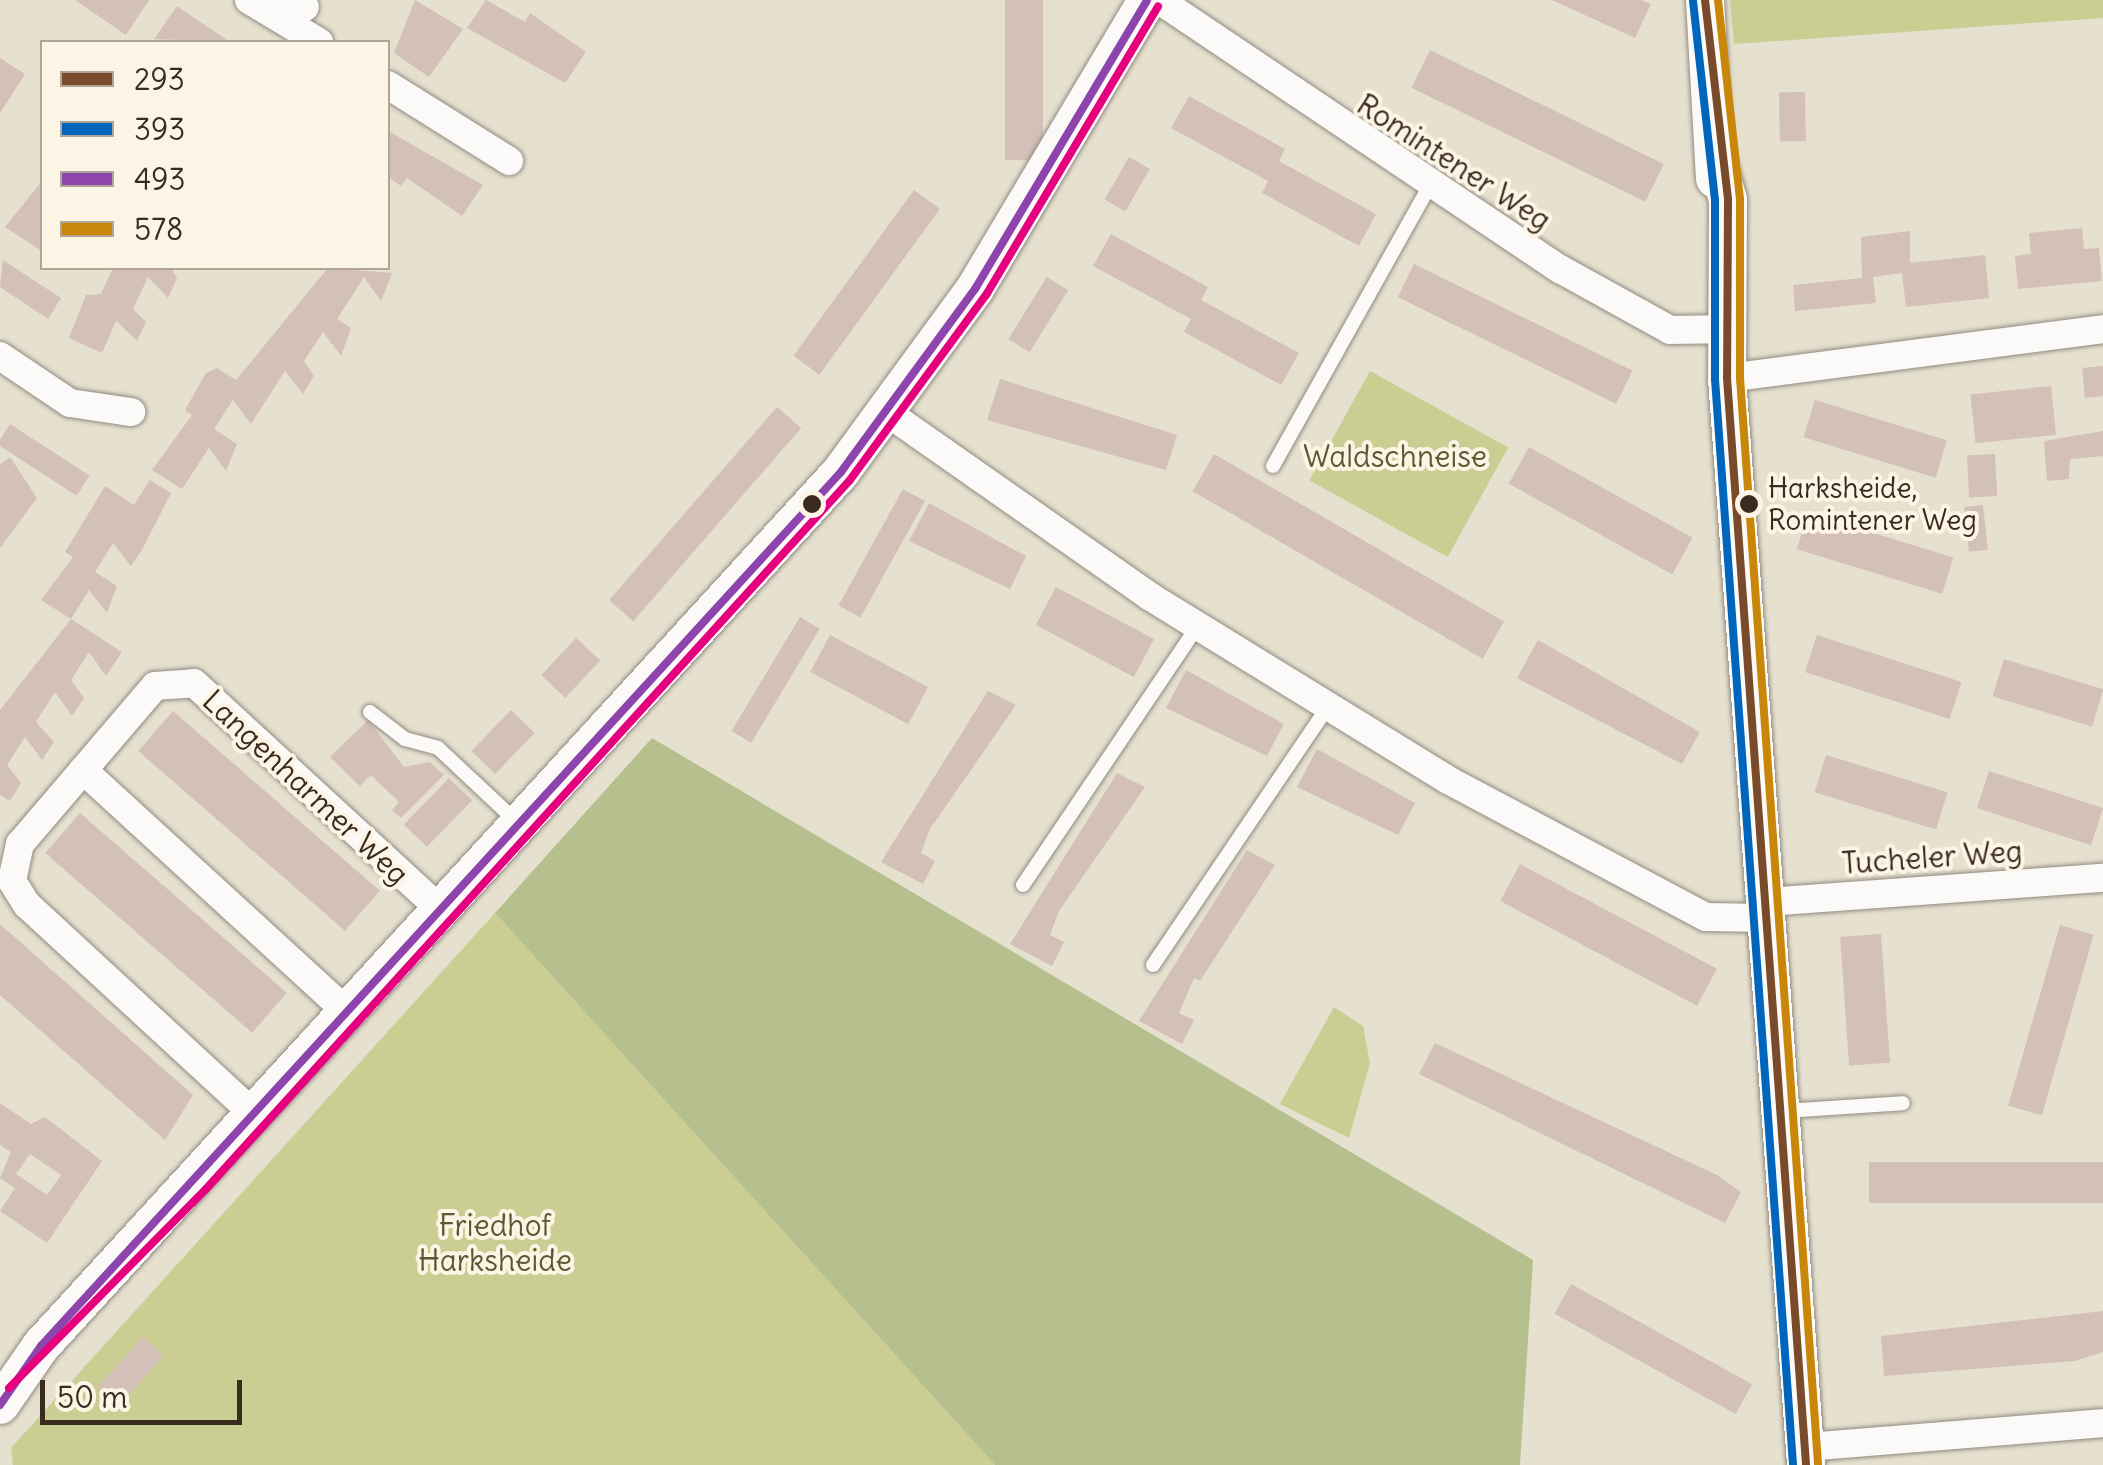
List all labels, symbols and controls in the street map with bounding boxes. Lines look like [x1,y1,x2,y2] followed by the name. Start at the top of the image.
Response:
[40,40,390,270] legend
[134,60,185,98] text: 293
[1350,86,1558,238] street label: Romintener Weg
[134,110,185,148] text: 393
[134,160,186,198] text: 493
[134,210,183,248] text: 578
[1303,438,1487,474] park label: Waldschneise
[1768,471,1977,537] place label: Harksheide, Romintener Weg
[802,494,822,514] unlabelled marker
[1739,494,1759,514] marker: Harksheide, Romintener Weg
[196,682,416,892] street label: Langenharmer Weg
[1840,833,2024,881] street label: Tucheler Weg
[418,1207,572,1278] park label: Friedhof Harksheide
[45,1360,248,1422] scale bar
[57,1378,127,1416] text: 50 m

